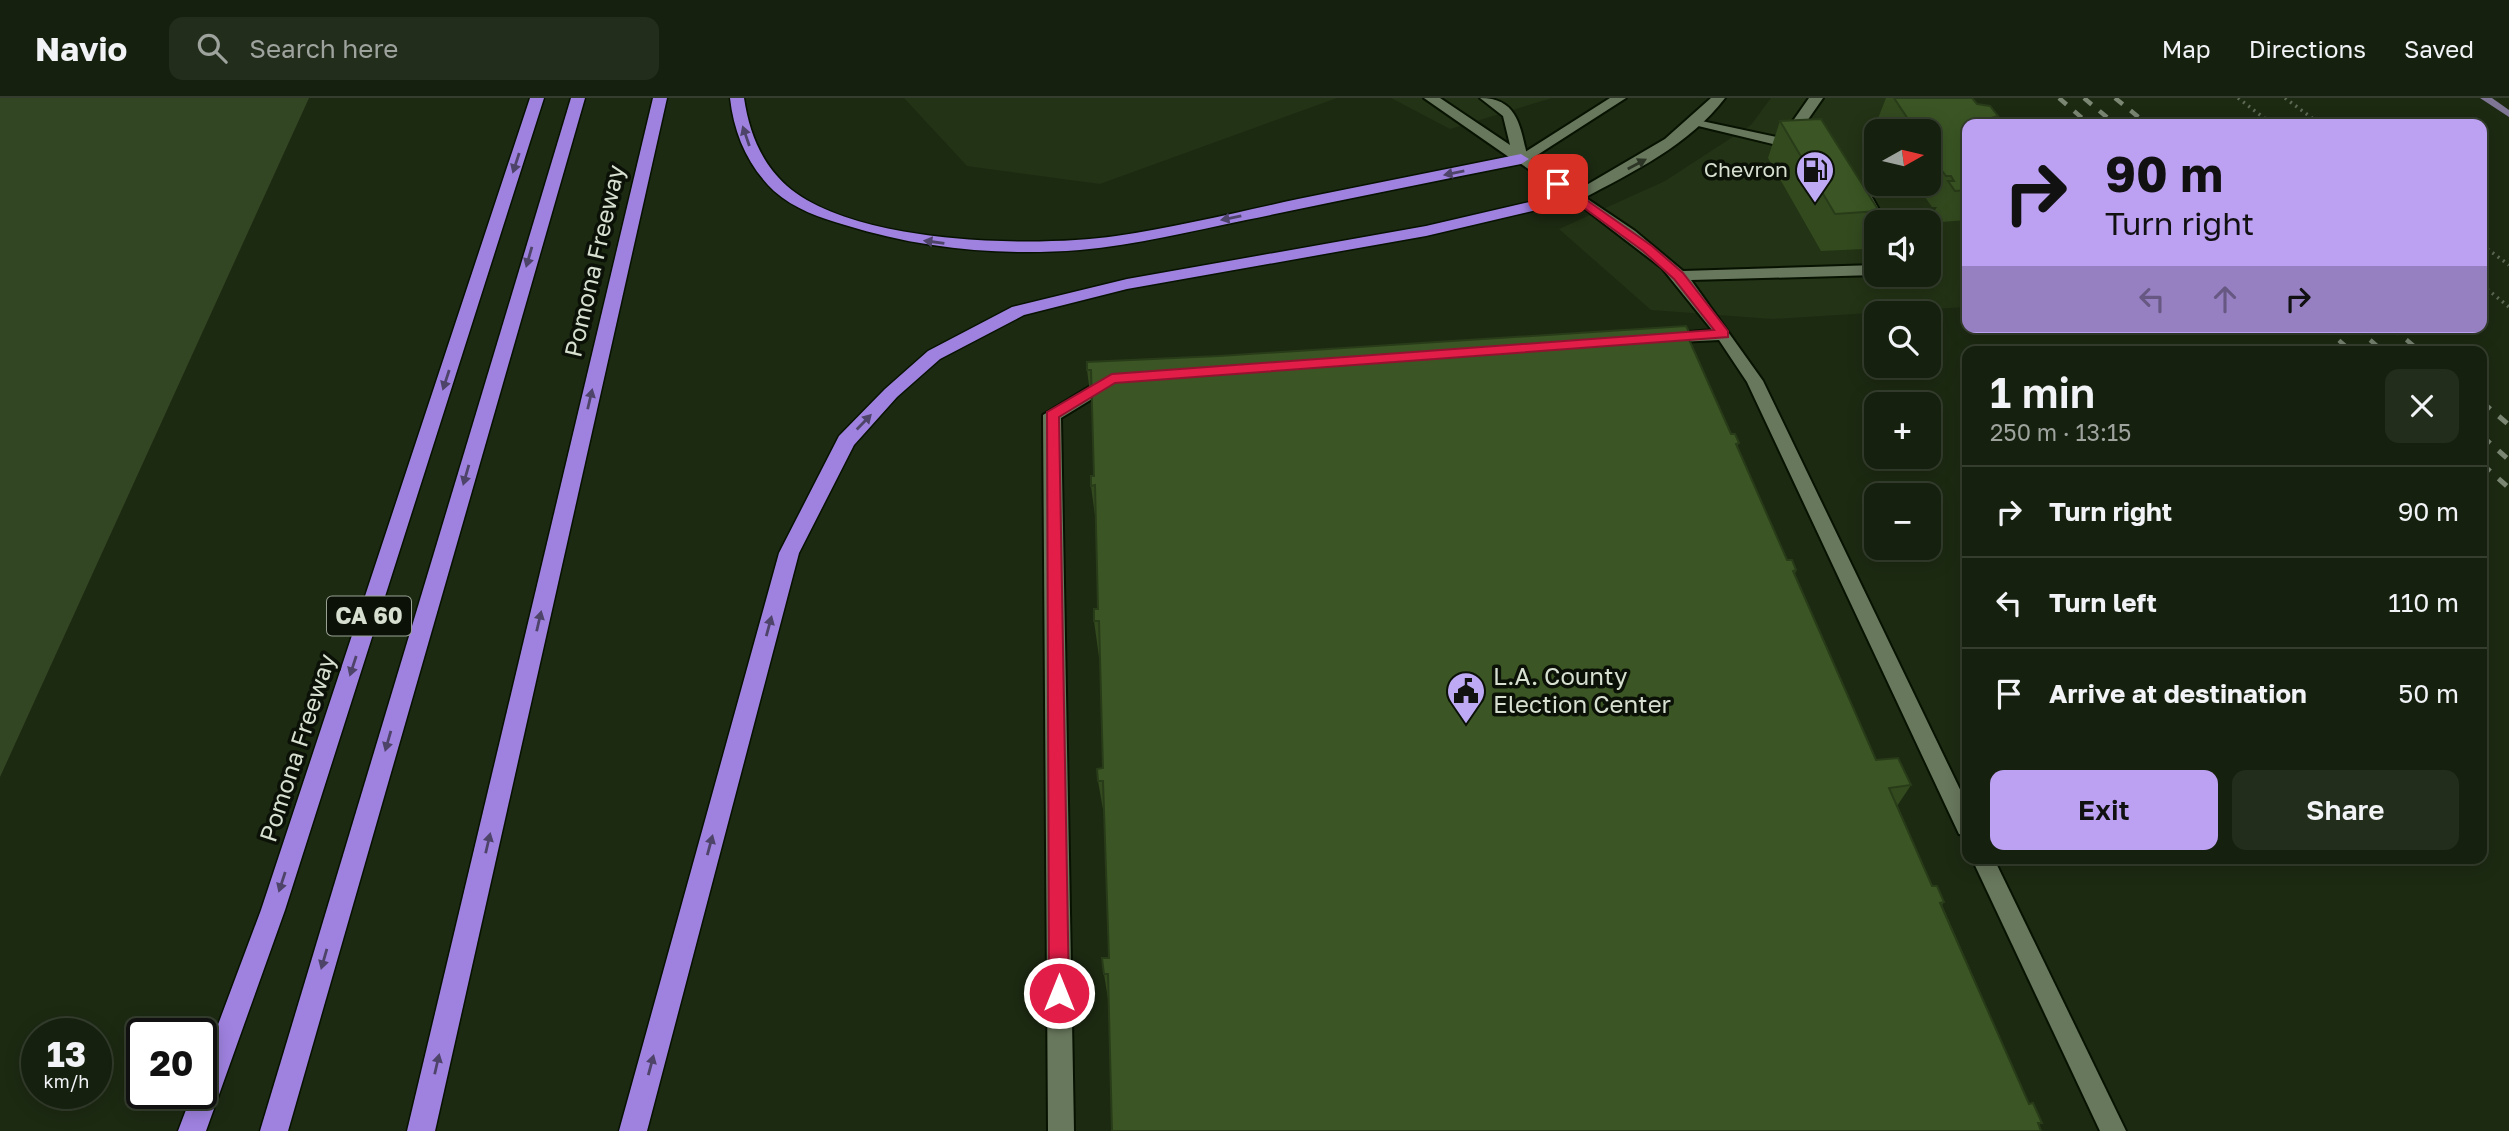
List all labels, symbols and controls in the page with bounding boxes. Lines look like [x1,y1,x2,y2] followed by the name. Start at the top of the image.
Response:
[169,17,659,80] search box
[35,29,127,68] text: Navio
[193,29,231,67] icon: search
[249,33,398,64] text: Search here
[2162,34,2211,63] text: Map
[2249,34,2366,63] text: Directions
[2404,34,2474,63] text: Saved
[1864,119,1941,196] north arrow
[1864,119,1941,560] map controls
[740,126,751,147] one-way arrow
[2105,144,2223,203] text: 90 m
[1990,147,2081,238] icon: right
[1794,149,1836,204] fuel station icon: Chevron
[510,153,520,174] one-way arrow
[1528,154,1588,214] pin
[1704,156,1788,182] place label: Chevron
[1627,158,1647,170] one-way arrow
[557,162,630,360] street label: Pomona Freeway
[1539,165,1577,203] icon: arrive
[1443,167,1465,178] one-way arrow
[2105,204,2254,242] text: Turn right
[1864,210,1941,287] button: sound
[1220,212,1242,223] one-way arrow
[923,236,945,247] one-way arrow
[524,247,534,268] one-way arrow
[2133,280,2171,318] icon: left
[2206,280,2244,318] icon: ahead
[2279,280,2317,318] icon: right
[1864,301,1941,378] button: search
[1990,367,2095,417] text: 1 min
[440,369,451,390] one-way arrow
[2385,369,2459,443] button: close
[585,388,596,410] one-way arrow
[1864,392,1941,469] button: +
[855,414,871,431] one-way arrow
[1990,418,2131,446] text: 250 m · 13:15
[460,465,470,486] one-way arrow
[1864,483,1941,560] button: −
[1990,493,2028,531] icon: right
[2049,496,2172,527] text: Turn right
[2398,496,2459,527] text: 90 m
[1990,584,2028,622] icon: left
[2049,587,2157,618] text: Turn left
[2388,587,2459,618] text: 110 m
[327,596,411,636] road number: CA 60
[534,610,545,632] one-way arrow
[764,615,775,637] one-way arrow
[252,650,341,845] street label: Pomona Freeway
[347,655,357,676] one-way arrow
[1493,661,1671,718] place label: L.A. County Election Center
[1445,670,1487,725] public building icon: L.A. County Election Center
[1990,675,2028,713] icon: arrive
[2049,678,2307,709] text: Arrive at destination
[2398,678,2459,709] text: 50 m
[383,731,393,752] one-way arrow
[1990,770,2218,850] button: Exit
[2232,770,2459,850] button: Share
[483,832,494,854] one-way arrow
[705,834,716,856] one-way arrow
[276,872,287,893] one-way arrow
[319,949,329,970] one-way arrow
[1022,956,1096,1030] position arrow
[126,1018,217,1109] speed limit sign: 20
[47,1033,86,1075] text: 13
[432,1053,443,1075] one-way arrow
[646,1054,656,1075] one-way arrow
[44,1070,89,1092] text: km/h

